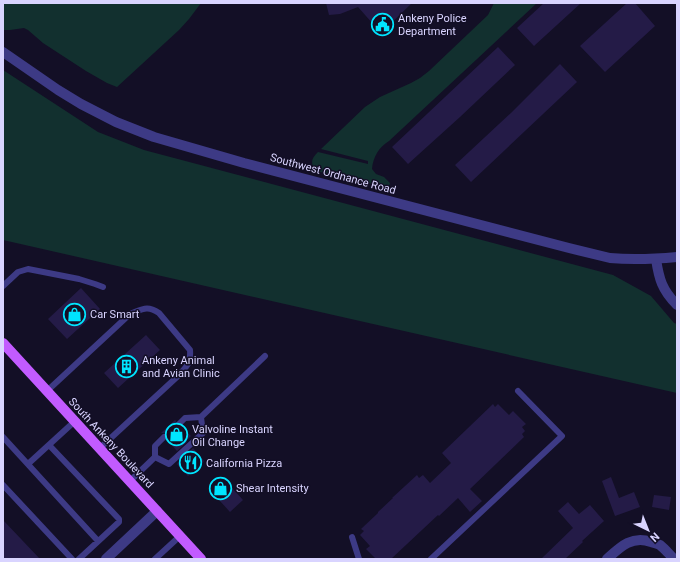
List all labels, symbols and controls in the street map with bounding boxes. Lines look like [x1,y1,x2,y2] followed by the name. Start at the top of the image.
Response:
[369,11,395,37] public building icon: Ankeny Police Department
[398,12,467,38] place label: Ankeny Police Department
[269,151,397,197] street label: Southwest Ordnance Road
[61,301,87,327] shop icon: Car Smart
[90,308,140,321] place label: Car Smart
[114,353,140,379] building icon: Ankeny Animal and Avian Clinic
[142,354,220,380] place label: Ankeny Animal and Avian Clinic
[66,395,156,491] street label: South Ankeny Boulevard
[163,422,189,448] shop icon: Valvoline Instant Oil Change
[192,423,273,449] place label: Valvoline Instant Oil Change
[178,450,204,476] restaurant icon: California Pizza
[206,457,282,470] place label: California Pizza
[208,475,234,501] shop icon: Shear Intensity
[236,482,309,495] place label: Shear Intensity
[628,510,668,550] north arrow
[647,530,662,545] text: N

